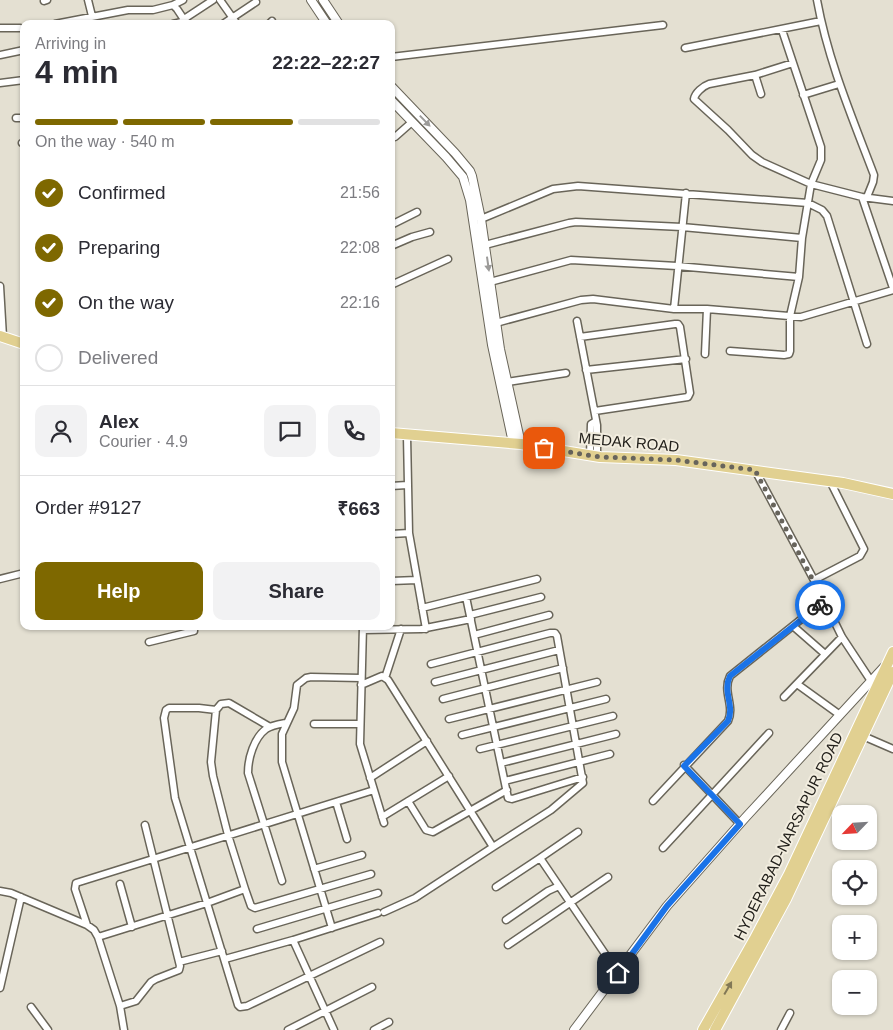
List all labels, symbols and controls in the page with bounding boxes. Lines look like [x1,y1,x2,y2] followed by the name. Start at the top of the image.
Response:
[35,35,106,52] text: Arriving in
[272,52,380,73] text: 22:22–22:27
[35,54,119,90] text: 4 min
[419,115,431,127] one-way arrow
[35,133,175,150] text: On the way · 540 m
[35,179,63,207] icon: check
[78,182,166,203] text: Confirmed
[340,184,380,201] text: 21:56
[35,234,63,262] icon: check
[78,237,160,258] text: Preparing
[340,239,380,256] text: 22:08
[484,257,492,273] one-way arrow
[35,289,63,317] icon: check
[78,292,174,313] text: On the way
[340,294,380,311] text: 22:16
[78,347,158,368] text: Delivered
[35,405,87,457] button: person
[264,405,316,457] button: chat
[328,405,380,457] button: phone
[99,411,139,432] text: Alex
[523,427,565,469] pin
[578,429,680,455] street label: MEDAK ROAD
[99,433,188,450] text: Courier · 4.9
[530,434,558,462] icon: bag
[35,497,142,518] text: Order #9127
[337,498,380,519] text: ₹663
[35,562,203,620] button: Help
[213,562,380,620] button: Share
[795,580,845,630] courier
[806,591,834,619] icon: bike
[730,729,846,943] street label: HYDERABAD-NARSAPUR ROAD
[832,805,878,850] north arrow
[832,805,877,1015] map controls
[832,860,877,905] button: locate
[832,915,877,960] button: +
[597,952,639,994] pin
[604,959,632,987] icon: home
[832,970,877,1015] button: −
[723,981,732,994] one-way arrow

